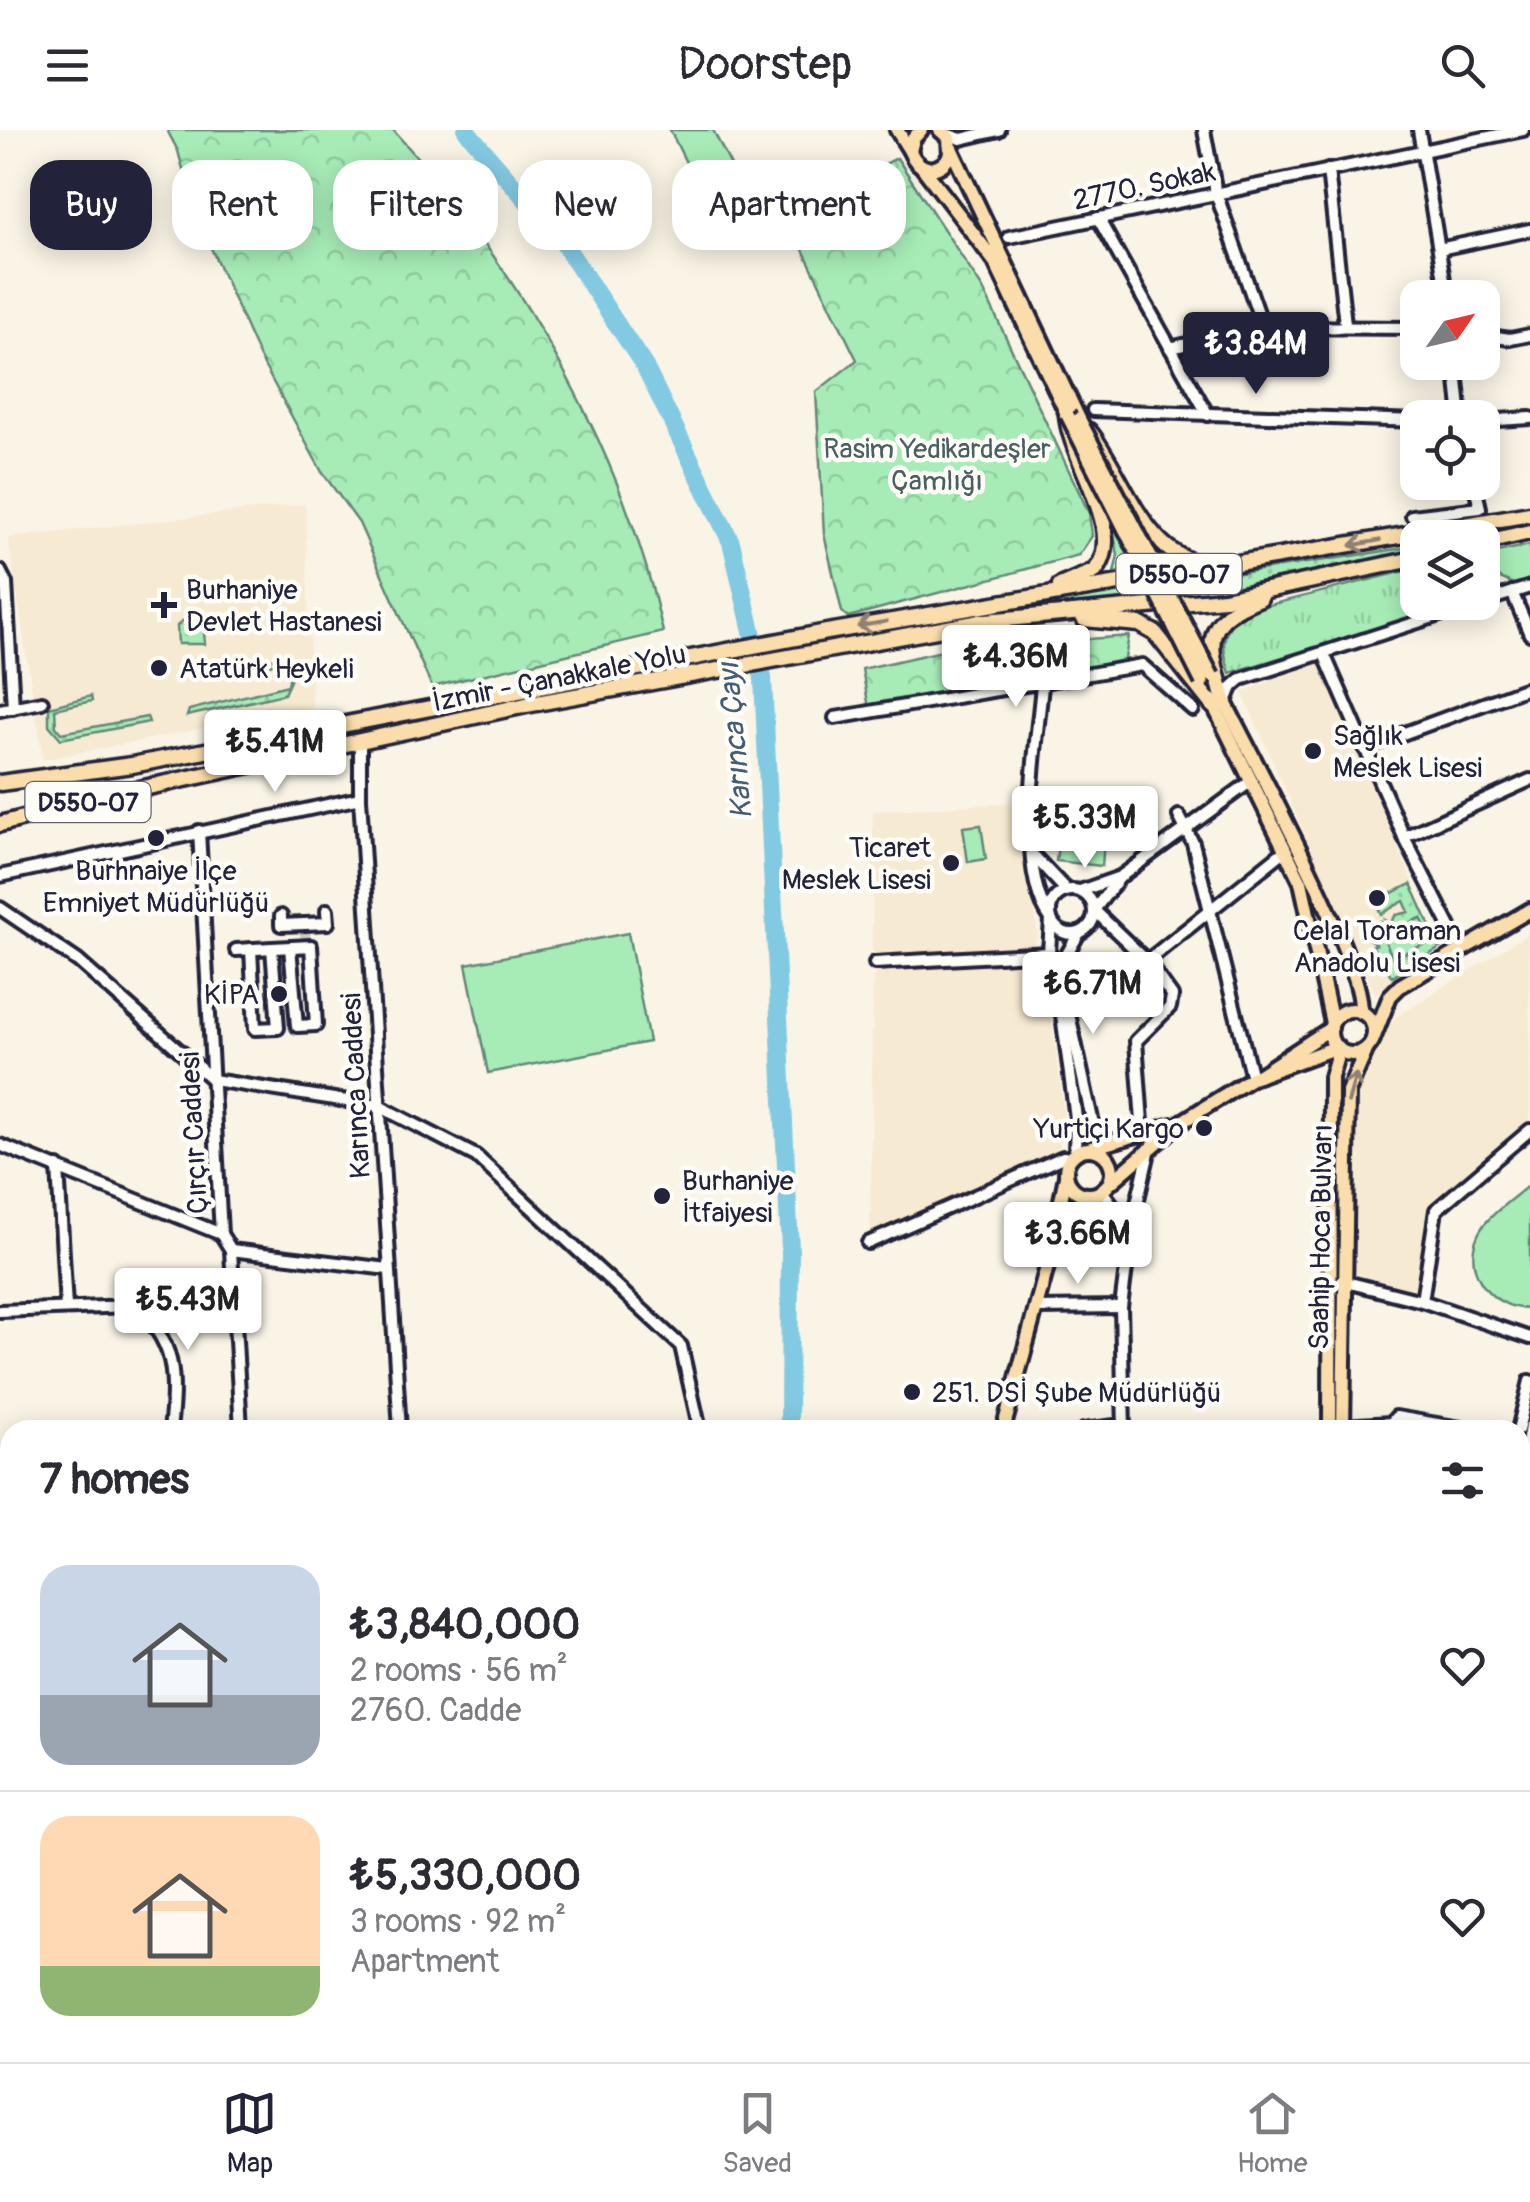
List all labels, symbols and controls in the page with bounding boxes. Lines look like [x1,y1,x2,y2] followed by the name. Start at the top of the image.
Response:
[678,37,852,93] text: Doorstep
[40,38,95,93] icon: menu
[1435,38,1490,93] icon: search
[1070,154,1219,219] street label: 2770. Sokak
[30,160,152,250] chip: Buy
[172,160,313,250] chip: Rent
[333,160,498,250] chip: Filters
[518,160,652,250] chip: New
[672,160,906,250] chip: Apartment
[1400,280,1500,380] north arrow
[1400,280,1500,620] map controls
[1175,312,1337,397] pin: ₺3.84M
[1205,324,1307,364] text: ₺3.84M
[1400,400,1500,500] button: locate
[823,432,1051,499] park label: Rasim Yedikardeşler Çamlığı
[1400,520,1500,620] button: layers
[1349,534,1382,553] one-way arrow
[1116,554,1242,594] road number: D550-07
[186,573,382,640] place label: Burhaniye Devlet Hastanesi
[151,592,177,618] marker: Burhaniye Devlet Hastanesi
[856,615,888,634] one-way arrow
[935,625,1097,710] pin: ₺4.36M
[430,637,689,720] street label: İzmir - Çanakkale Yolu
[964,637,1068,677] text: ₺4.36M
[179,652,354,687] place label: Atatürk Heykeli
[148,657,170,679] marker: Atatürk Heykeli
[710,659,761,821] water label: Karınca Çayı
[194,710,356,795] pin: ₺5.41M
[1333,719,1482,786] place label: Sağlık Meslek Lisesi
[226,722,324,762] text: ₺5.41M
[1302,740,1324,762] marker: Sağlık Meslek Lisesi
[26,782,150,822] road number: D550-07
[1004,786,1166,871] pin: ₺5.33M
[1034,798,1136,838] text: ₺5.33M
[145,827,167,849] marker: Burhnaiye İlçe Emniyet Müdürlüğü
[782,831,932,898] place label: Ticaret Meslek Lisesi
[940,852,962,874] marker: Ticaret Meslek Lisesi
[43,854,269,921] place label: Burhnaiye İlçe Emniyet Müdürlüğü
[1366,887,1388,909] marker: Celal Toraman Anadolu Lisesi
[1293,914,1461,981] place label: Celal Toraman Anadolu Lisesi
[1012,952,1174,1037] pin: ₺6.71M
[1044,964,1142,1004] text: ₺6.71M
[204,978,259,1013] place label: KİPA
[268,983,290,1005] marker: KİPA
[334,992,379,1180] street label: Karınca Caddesi
[173,1051,216,1215] street label: Çırçır Caddesi
[1344,1073,1363,1105] one-way arrow
[1033,1112,1184,1147] place label: Yurtiçi Kargo
[1193,1117,1215,1139] marker: Yurtiçi Kargo
[1302,1124,1341,1350] street label: Saahip Hoca Bulvarı
[682,1164,794,1231] place label: Burhaniye İtfaiyesi
[651,1185,673,1207] marker: Burhaniye İtfaiyesi
[997,1202,1159,1287] pin: ₺3.66M
[1026,1214,1130,1254] text: ₺3.66M
[107,1268,269,1353] pin: ₺5.43M
[136,1280,240,1320] text: ₺5.43M
[932,1376,1221,1411] place label: 251. DSİ Şube Müdürlüğü
[901,1381,923,1403] marker: 251. DSİ Şube Müdürlüğü
[1435,1453,1490,1508] icon: filters
[40,1454,189,1506] text: 7 homes
[350,1599,580,1651] text: ₺3,840,000
[120,1605,240,1725] icon: home
[1435,1638,1490,1693] icon: heart
[350,1651,568,1691] text: 2 rooms · 56 m²
[350,1691,521,1731] text: 2760. Cadde
[350,1850,581,1902] text: ₺5,330,000
[120,1856,240,1976] icon: home
[1435,1889,1490,1944] icon: heart
[350,1902,566,1942] text: 3 rooms · 92 m²
[350,1942,499,1982] text: Apartment
[222,2086,277,2181] tab: Map
[722,2086,792,2181] tab: Saved
[1237,2086,1307,2181] tab: Home

